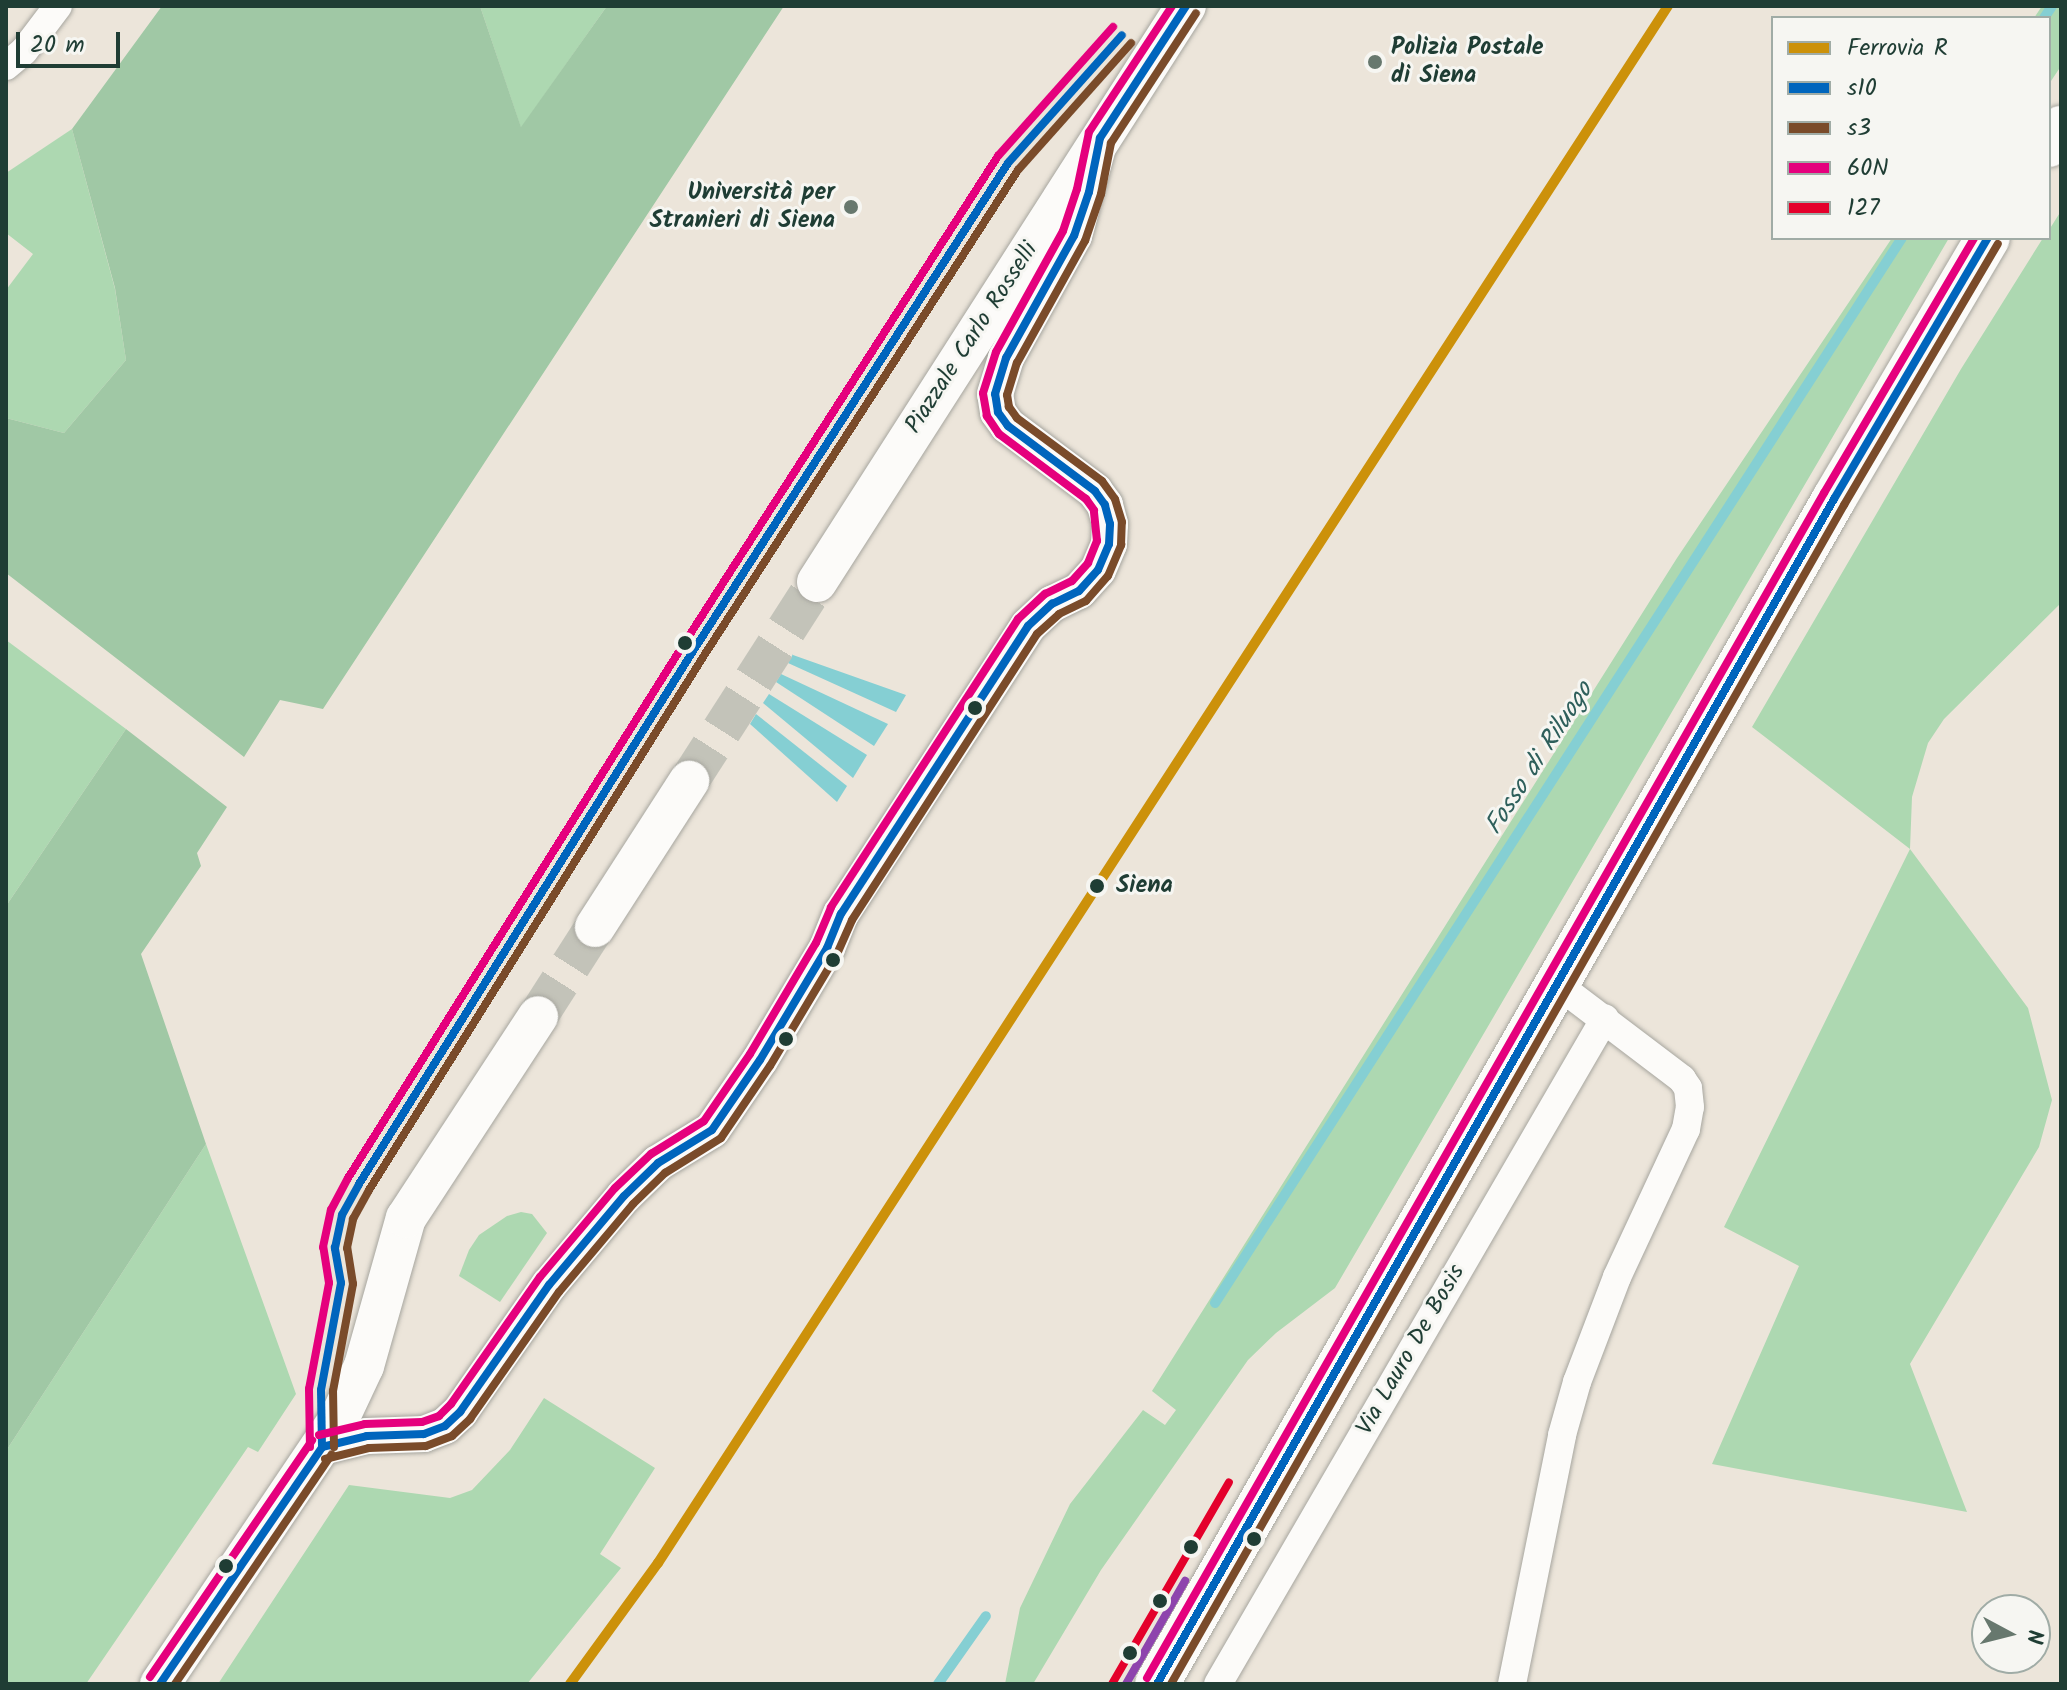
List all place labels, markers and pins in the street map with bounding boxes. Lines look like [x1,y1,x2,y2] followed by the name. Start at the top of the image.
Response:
[1391,34,1543,90] place label: Polizia Postale di Siena
[1366,53,1384,71] marker: Polizia Postale di Siena
[649,179,835,235] place label: Università per Stranieri di Siena
[842,198,860,216] marker: Università per Stranieri di Siena
[677,635,693,651] unlabelled marker
[967,700,983,716] unlabelled marker
[1116,872,1173,900] place label: Siena
[1085,874,1109,898] marker: Siena
[825,952,841,968] unlabelled marker
[778,1031,794,1047] unlabelled marker
[1246,1531,1262,1547] unlabelled marker
[1183,1539,1199,1555] unlabelled marker
[218,1558,234,1574] unlabelled marker
[1152,1593,1168,1609] unlabelled marker
[1122,1645,1138,1661] unlabelled marker

